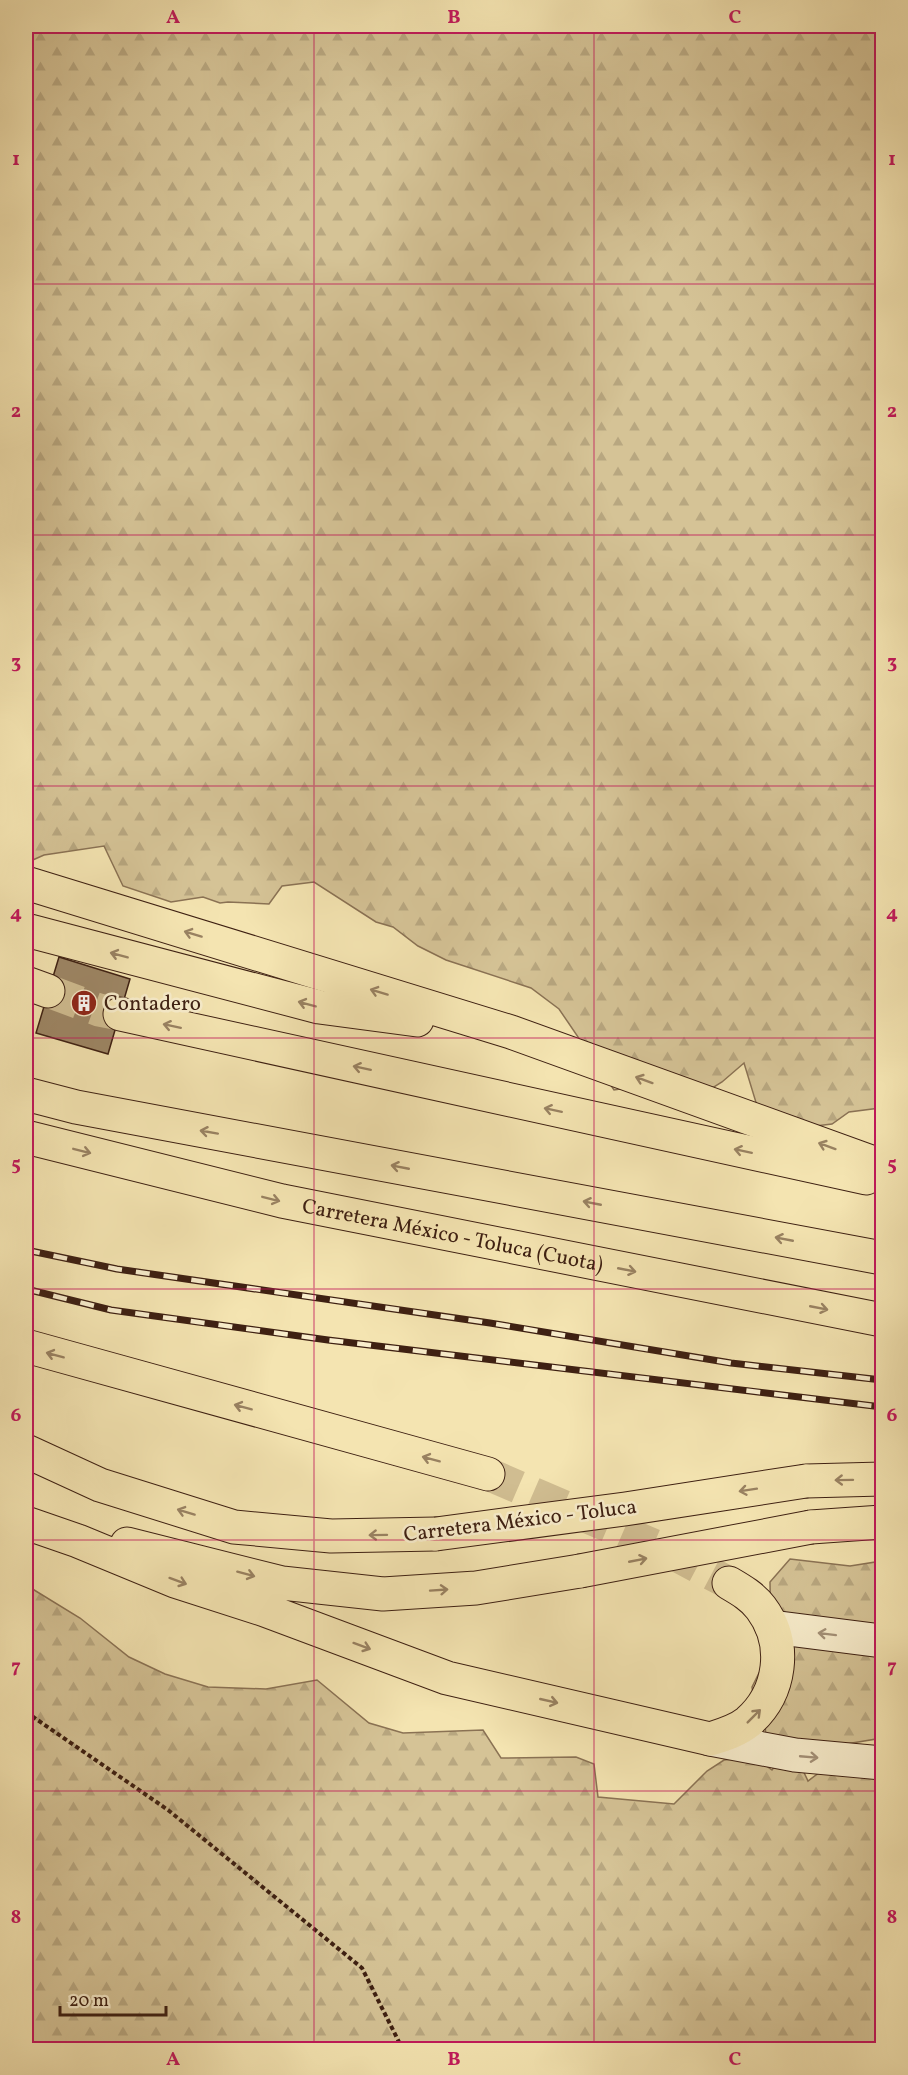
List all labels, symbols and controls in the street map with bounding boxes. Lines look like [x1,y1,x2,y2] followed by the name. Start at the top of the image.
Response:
[166,4,180,32] text: A
[447,4,461,32] text: B
[729,4,742,32] text: C
[12,146,20,174] text: 1
[888,146,896,174] text: 1
[11,398,21,426] text: 2
[887,398,897,426] text: 2
[11,649,21,677] text: 3
[887,649,897,677] text: 3
[10,900,22,928] text: 4
[886,900,898,928] text: 4
[184,928,203,939] one-way arrow
[109,948,128,960] one-way arrow
[370,986,389,997] one-way arrow
[69,988,99,1018] building icon: Contadero
[104,990,201,1019] place label: Contadero
[298,998,317,1009] one-way arrow
[163,1019,182,1031] one-way arrow
[353,1061,372,1073] one-way arrow
[635,1074,654,1085] one-way arrow
[544,1103,563,1115] one-way arrow
[199,1126,219,1137] one-way arrow
[819,1140,837,1151] one-way arrow
[734,1145,753,1157] one-way arrow
[72,1146,91,1158] one-way arrow
[11,1151,21,1179] text: 5
[887,1151,897,1179] text: 5
[391,1161,411,1172] one-way arrow
[300,1192,605,1280] street label: Carretera México - Toluca (Cuota)
[262,1193,281,1205] one-way arrow
[583,1197,602,1208] one-way arrow
[774,1233,794,1244] one-way arrow
[617,1265,637,1276] one-way arrow
[809,1302,828,1314] one-way arrow
[46,1348,65,1360] one-way arrow
[234,1401,253,1412] one-way arrow
[11,1402,22,1430] text: 6
[887,1402,898,1430] text: 6
[422,1453,441,1464] one-way arrow
[835,1474,855,1486] one-way arrow
[738,1484,758,1495] one-way arrow
[402,1493,638,1550] street label: Carretera México - Toluca
[177,1505,196,1516] one-way arrow
[368,1529,388,1541] one-way arrow
[628,1554,647,1565] one-way arrow
[236,1568,255,1580] one-way arrow
[168,1577,187,1588] one-way arrow
[429,1584,449,1595] one-way arrow
[818,1628,838,1639] one-way arrow
[352,1642,371,1653] one-way arrow
[11,1653,21,1681] text: 7
[887,1653,897,1681] text: 7
[539,1696,558,1708] one-way arrow
[746,1708,761,1723] one-way arrow
[799,1751,819,1762] one-way arrow
[11,1904,21,1932] text: 8
[887,1904,897,1932] text: 8
[60,1979,166,2017] scale bar
[69,1989,109,2014] text: 20 m
[166,2046,180,2074] text: A
[447,2046,461,2074] text: B
[729,2046,742,2074] text: C

